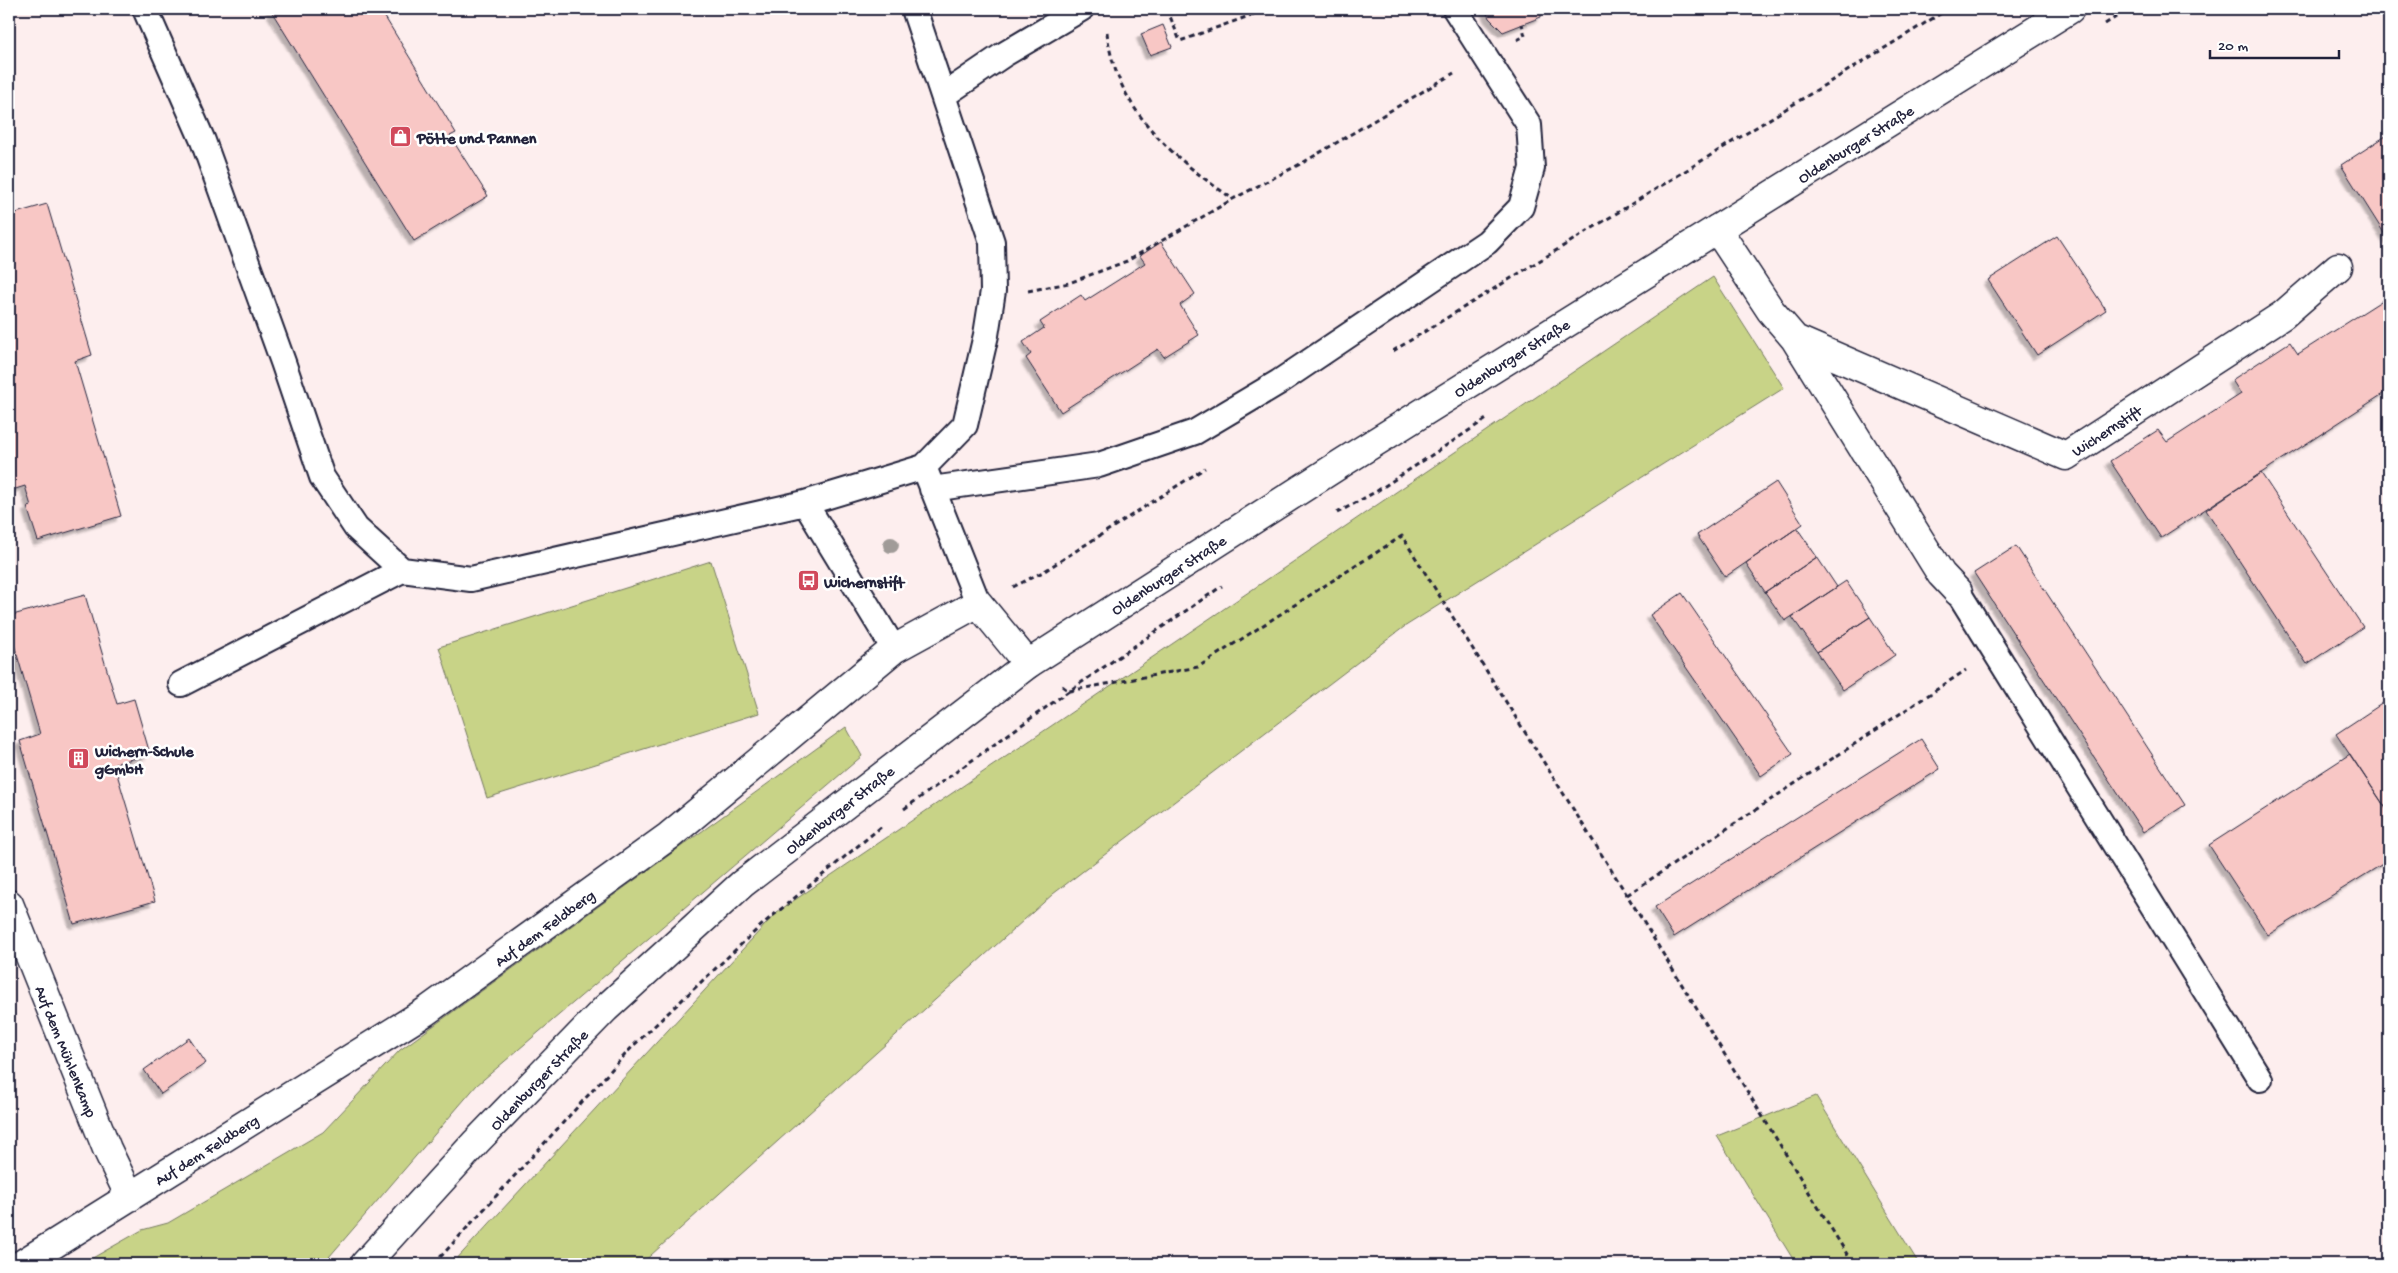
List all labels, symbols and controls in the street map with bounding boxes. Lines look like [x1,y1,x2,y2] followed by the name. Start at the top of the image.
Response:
[2210,28,2339,60] scale bar
[2218,38,2248,56] text: 20 m
[1795,102,1919,189] street label: Oldenburger Straße
[389,125,413,149] shop icon: Pötte und Pannen
[416,131,537,150] place label: Pötte und Pannen
[1451,316,1575,403] street label: Oldenburger Straße
[2069,402,2148,463] street label: Wichernstift
[1109,532,1232,621] street label: Oldenburger Straße
[796,569,820,593] bus stop icon: Wichernstift
[823,574,905,594] place label: Wichernstift
[94,744,194,781] place label: Wichern-Schule gGmbH
[67,747,91,771] building icon: Wichern-Schule gGmbH
[783,763,900,860] street label: Oldenburger Straße
[492,887,600,973] street label: Auf dem Feldberg
[29,984,99,1121] street label: Auf dem Mühlenkamp
[487,1026,594,1136] street label: Oldenburger Straße
[152,1112,263,1192] street label: Auf dem Feldberg

